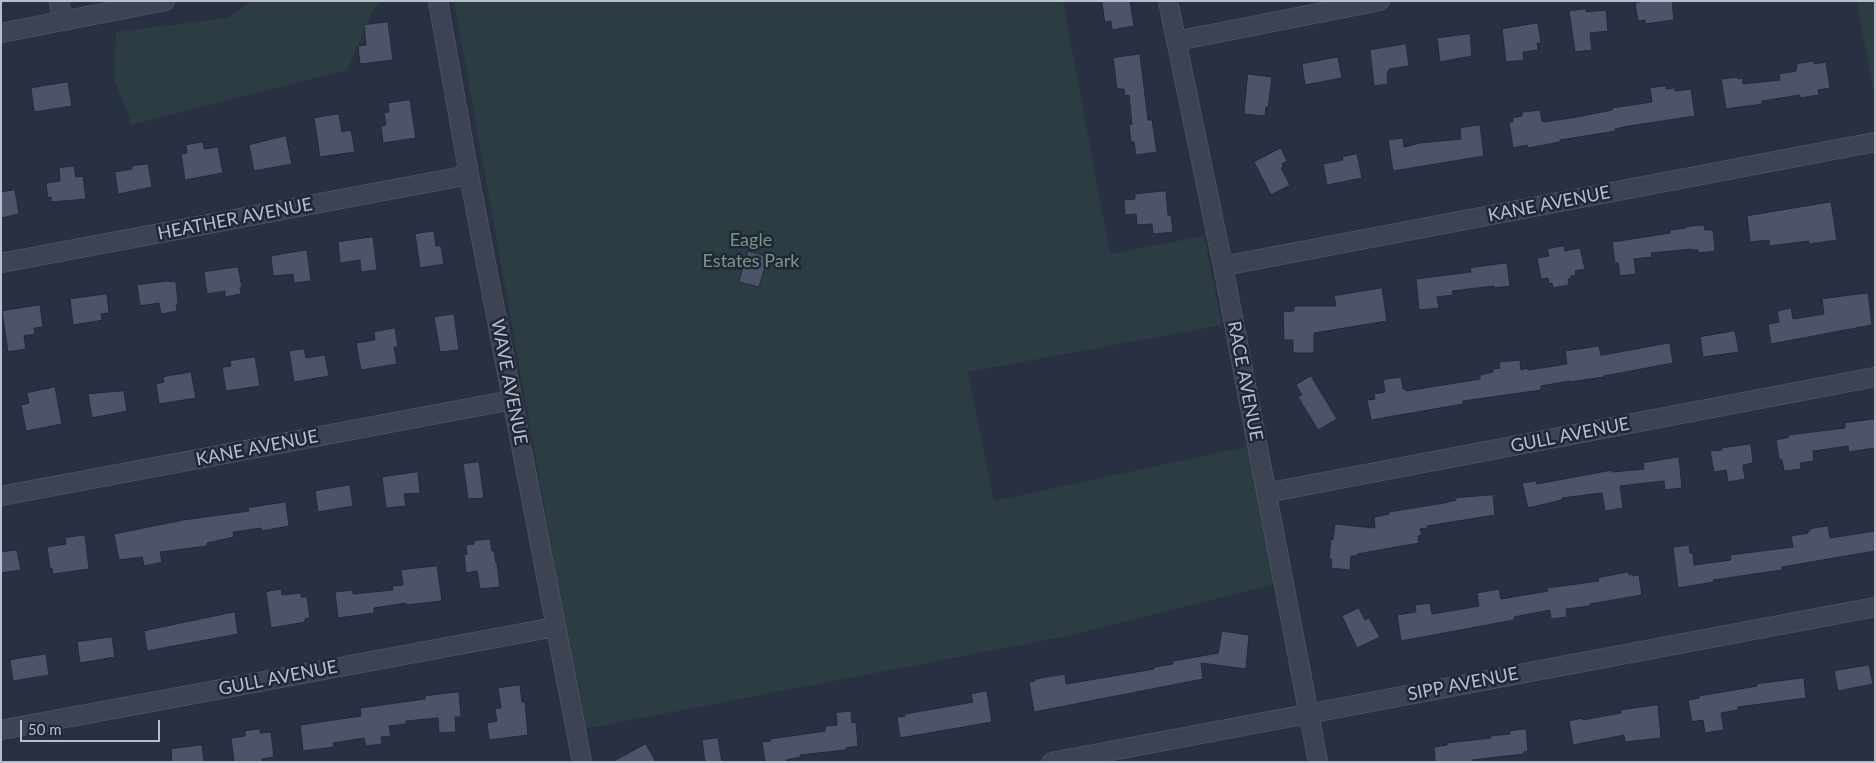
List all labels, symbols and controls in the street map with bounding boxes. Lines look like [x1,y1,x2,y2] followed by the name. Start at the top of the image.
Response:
[1486,182,1612,226] street label: KANE AVENUE
[156,193,314,245] street label: HEATHER AVENUE
[703,229,799,272] park label: Eagle Estates Park
[486,317,532,447] street label: WAVE AVENUE
[1223,319,1267,443] street label: RACE AVENUE
[1509,413,1631,457] street label: GULL AVENUE
[194,426,320,470] street label: KANE AVENUE
[217,656,339,700] street label: GULL AVENUE
[1406,663,1520,705] street label: SIPP AVENUE
[22,710,162,742] scale bar
[28,720,62,738] text: 50 m

